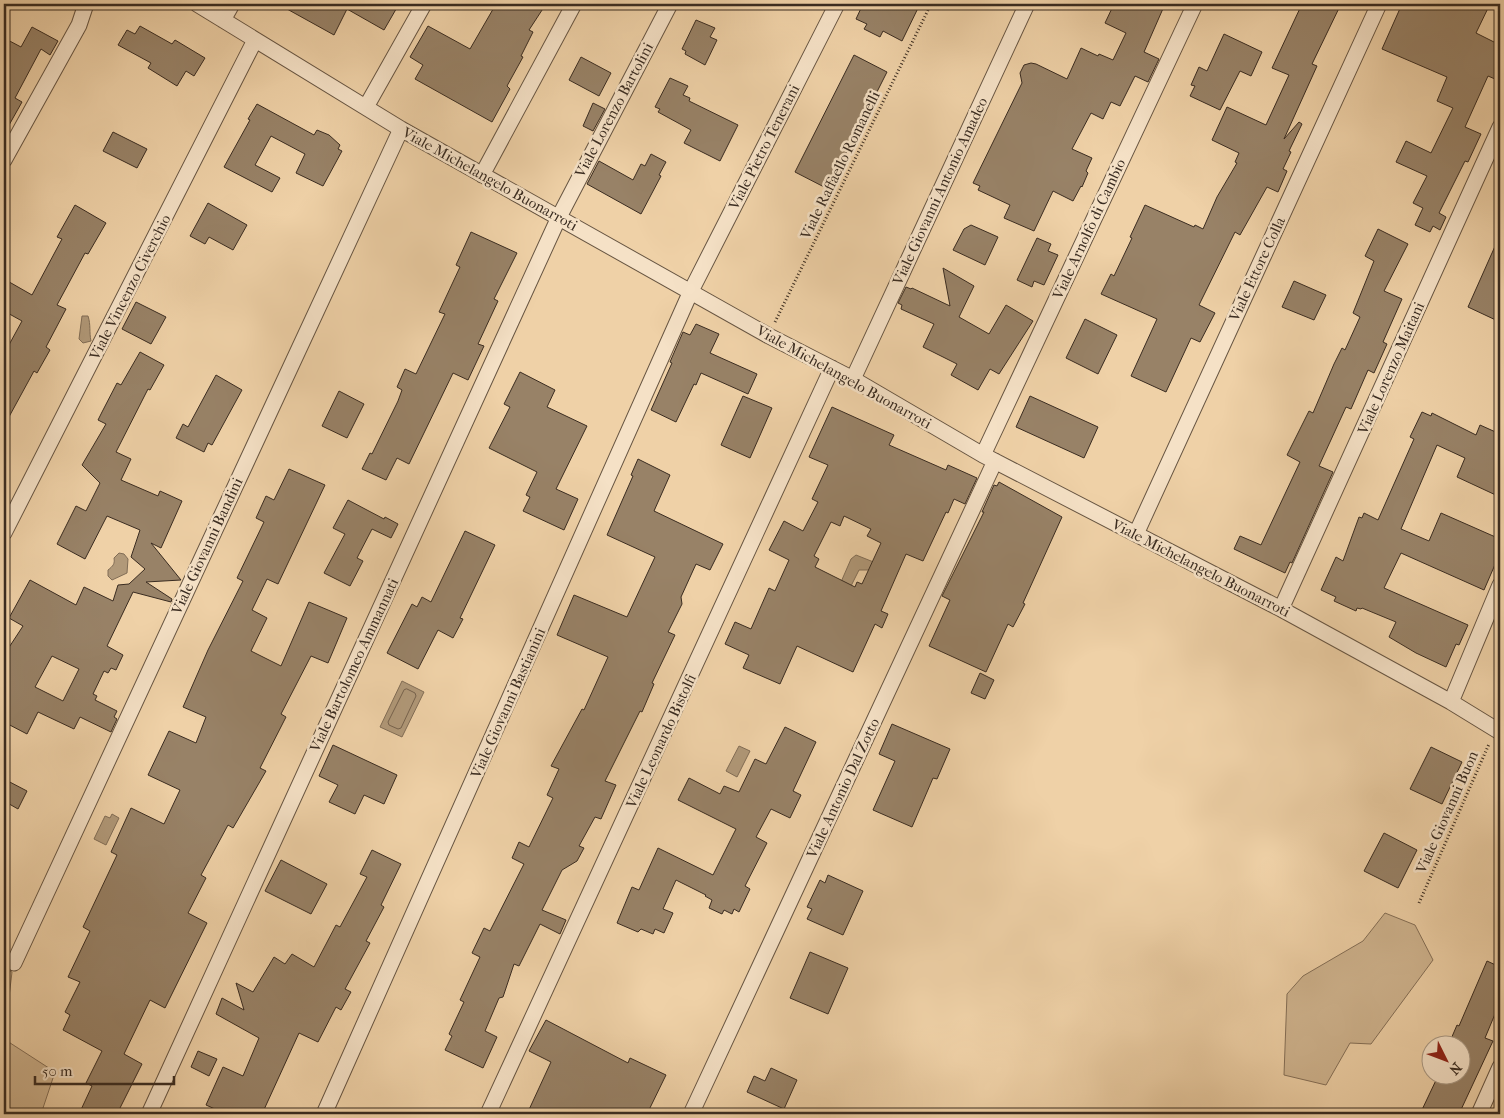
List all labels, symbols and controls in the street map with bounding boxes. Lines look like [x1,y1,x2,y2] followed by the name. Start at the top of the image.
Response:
[570,39,657,181] street label: Viale Lorenzo Bartolini
[724,81,804,213] street label: Viale Pietro Tenerani
[796,88,884,243] street label: Viale Raffaello Romanelli
[888,94,992,289] street label: Viale Giovanni Antonio Amadeo
[398,123,581,235] street label: Viale Michelangelo Buonarroti
[1048,156,1130,303] street label: Viale Arnolfo di Cambio
[85,211,175,364] street label: Viale Vincenzo Civerchio
[1225,213,1289,325] street label: Viale Ettore Colla
[1353,299,1428,438] street label: Viale Lorenzo Maitani
[752,321,935,433] street label: Viale Michelangelo Buonarroti
[167,474,247,618] street label: Viale Giovanni Bandini
[1108,515,1294,621] street label: Viale Michelangelo Buonarroti
[305,575,402,756] street label: Viale Bartolomeo Ammannati
[466,625,550,782] street label: Viale Giovanni Bastianini
[622,671,700,812] street label: Viale Leonardo Bistolfi
[802,715,884,862] street label: Viale Antonio Dal Zotto
[1412,748,1482,877] street label: Viale Giovanni Buon
[1422,1036,1472,1086] north arrow
[35,1053,174,1085] scale bar
[1445,1059,1465,1078] text: N
[42,1062,73,1080] text: 50 m

